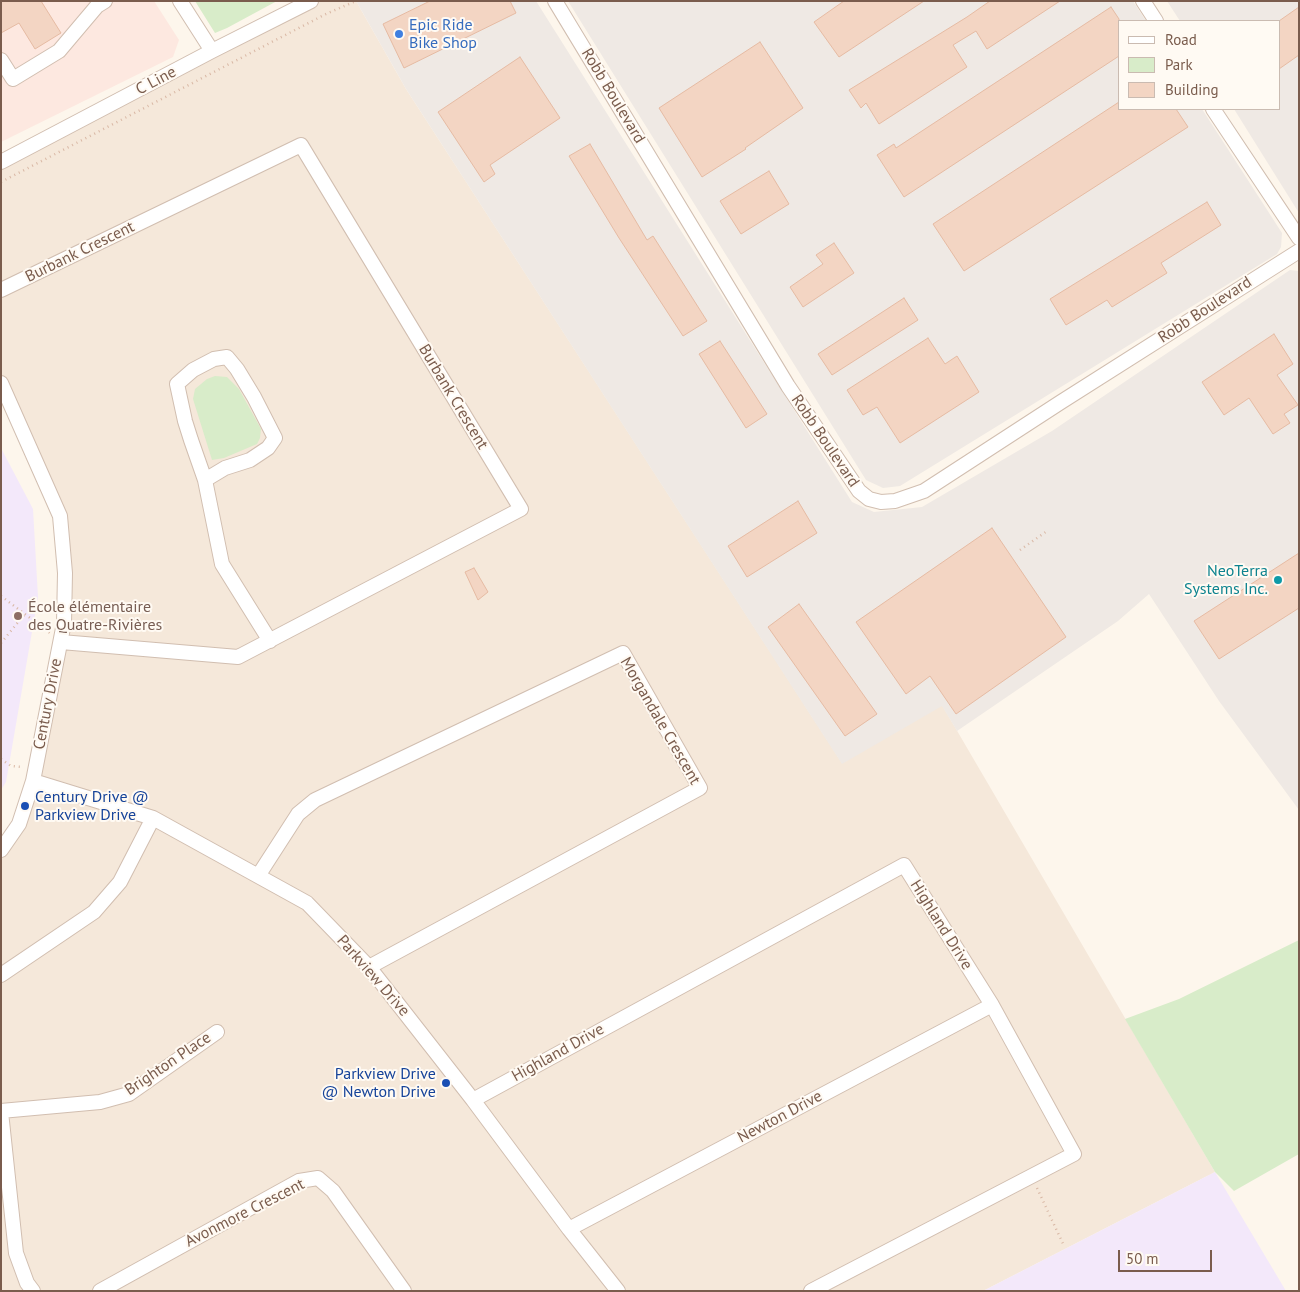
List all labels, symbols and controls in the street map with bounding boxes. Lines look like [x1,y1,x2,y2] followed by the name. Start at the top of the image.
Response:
[409,15,477,53] place label: Epic Ride Bike Shop
[1118,20,1280,110] legend
[393,28,405,40] marker: Epic Ride Bike Shop
[1165,30,1197,49] text: Road
[577,45,649,147] street label: Robb Boulevard
[1165,55,1193,74] text: Park
[133,62,179,100] street label: C Line
[1165,80,1219,99] text: Building
[22,217,138,287] street label: Burbank Crescent
[1155,273,1255,347] street label: Robb Boulevard
[414,341,492,453] street label: Burbank Crescent
[787,391,863,491] street label: Robb Boulevard
[1184,561,1268,599] place label: NeoTerra Systems Inc.
[1272,574,1284,586] marker: NeoTerra Systems Inc.
[28,597,162,635] place label: École élémentaire des Quatre-Rivières
[12,610,24,622] marker: École élémentaire des Quatre-Rivières
[616,654,704,788] street label: Morgandale Crescent
[30,657,66,751] street label: Century Drive
[35,787,149,825] place label: Century Drive @ Parkview Drive
[19,800,31,812] marker: Century Drive @ Parkview Drive
[906,876,976,974] street label: Highland Drive
[333,932,413,1020] street label: Parkview Drive
[509,1020,607,1086] street label: Highland Drive
[121,1028,215,1100] street label: Brighton Place
[322,1064,436,1102] place label: Parkview Drive @ Newton Drive
[440,1077,452,1089] marker: Parkview Drive @ Newton Drive
[734,1087,826,1147] street label: Newton Drive
[182,1175,308,1251] street label: Avonmore Crescent
[1120,1240,1214,1272] scale bar
[1126,1249,1159,1268] text: 50 m

